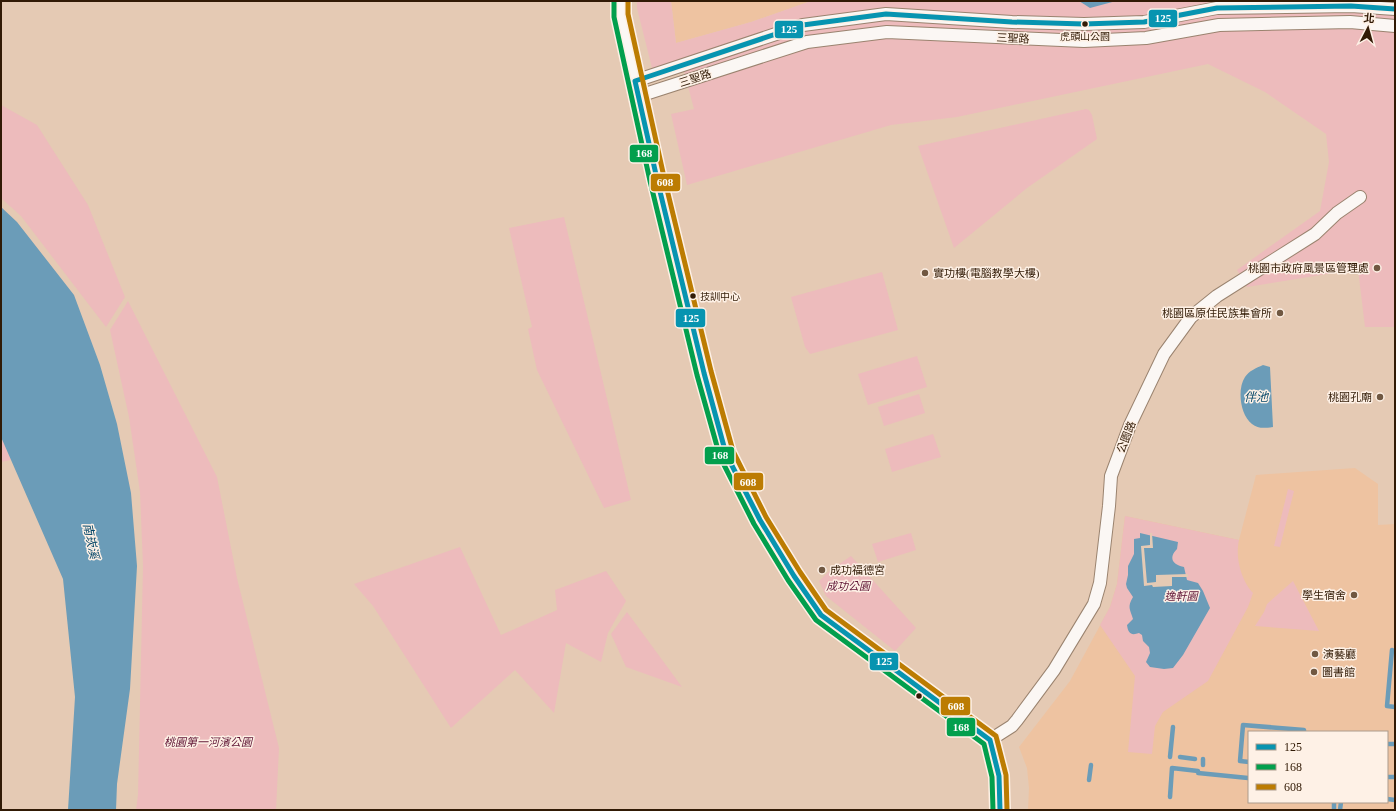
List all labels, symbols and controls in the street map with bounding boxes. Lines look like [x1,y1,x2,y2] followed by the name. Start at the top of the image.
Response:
[1348,8,1388,48] north arrow
[1148,9,1178,28] line badge: 125
[1155,12,1172,24] text: 125
[1363,12,1375,25] text: 北
[1080,19,1090,29] marker: 虎頭山公園
[774,20,804,39] line badge: 125
[781,23,798,35] text: 125
[996,31,1030,45] street label: 三聖路
[1060,31,1110,42] place label: 虎頭山公園
[677,67,713,89] street label: 三聖路
[629,144,659,163] line badge: 168
[636,147,653,159] text: 168
[650,173,681,192] line badge: 608
[657,176,674,188] text: 608
[1248,262,1369,274] place label: 桃園市政府風景區管理處
[1372,263,1382,273] marker: 桃園市政府風景區管理處
[933,267,1040,280] place label: 實功樓(電腦教學大樓)
[920,268,930,278] marker: 實功樓(電腦教學大樓)
[688,291,698,301] marker: 技訓中心
[700,291,740,302] place label: 技訓中心
[1162,307,1272,319] place label: 桃園區原住民族集會所
[675,308,706,328] line badge: 125
[1275,308,1285,318] marker: 桃園區原住民族集會所
[683,312,700,324] text: 125
[1244,390,1270,404] water label: 伴池
[1328,391,1372,403] place label: 桃園孔廟
[1375,392,1385,402] marker: 桃園孔廟
[1114,419,1138,455] street label: 公園路
[704,446,735,465] line badge: 168
[712,449,729,461] text: 168
[733,472,764,491] line badge: 608
[740,476,757,488] text: 608
[80,522,102,562] water label: 南崁溪
[830,564,885,576] place label: 成功福德宮
[817,565,827,575] marker: 成功福德宮
[826,580,872,592] park label: 成功公園
[1302,589,1346,601] place label: 學生宿舍
[1165,590,1199,602] park label: 逸軒園
[1349,590,1359,600] marker: 學生宿舍
[1323,648,1356,660] place label: 演藝廳
[1310,649,1320,659] marker: 演藝廳
[869,652,899,671] line badge: 125
[876,655,893,667] text: 125
[1322,666,1355,678] place label: 圖書館
[1309,667,1319,677] marker: 圖書館
[914,691,924,701] unlabelled marker
[940,696,971,716] line badge: 608
[948,700,965,712] text: 608
[946,717,976,737] line badge: 168
[953,721,970,733] text: 168
[1248,731,1388,803] legend
[164,736,254,748] park label: 桃園第一河濱公園
[1284,740,1302,754] text: 125
[1284,760,1302,774] text: 168
[1284,780,1302,794] text: 608

